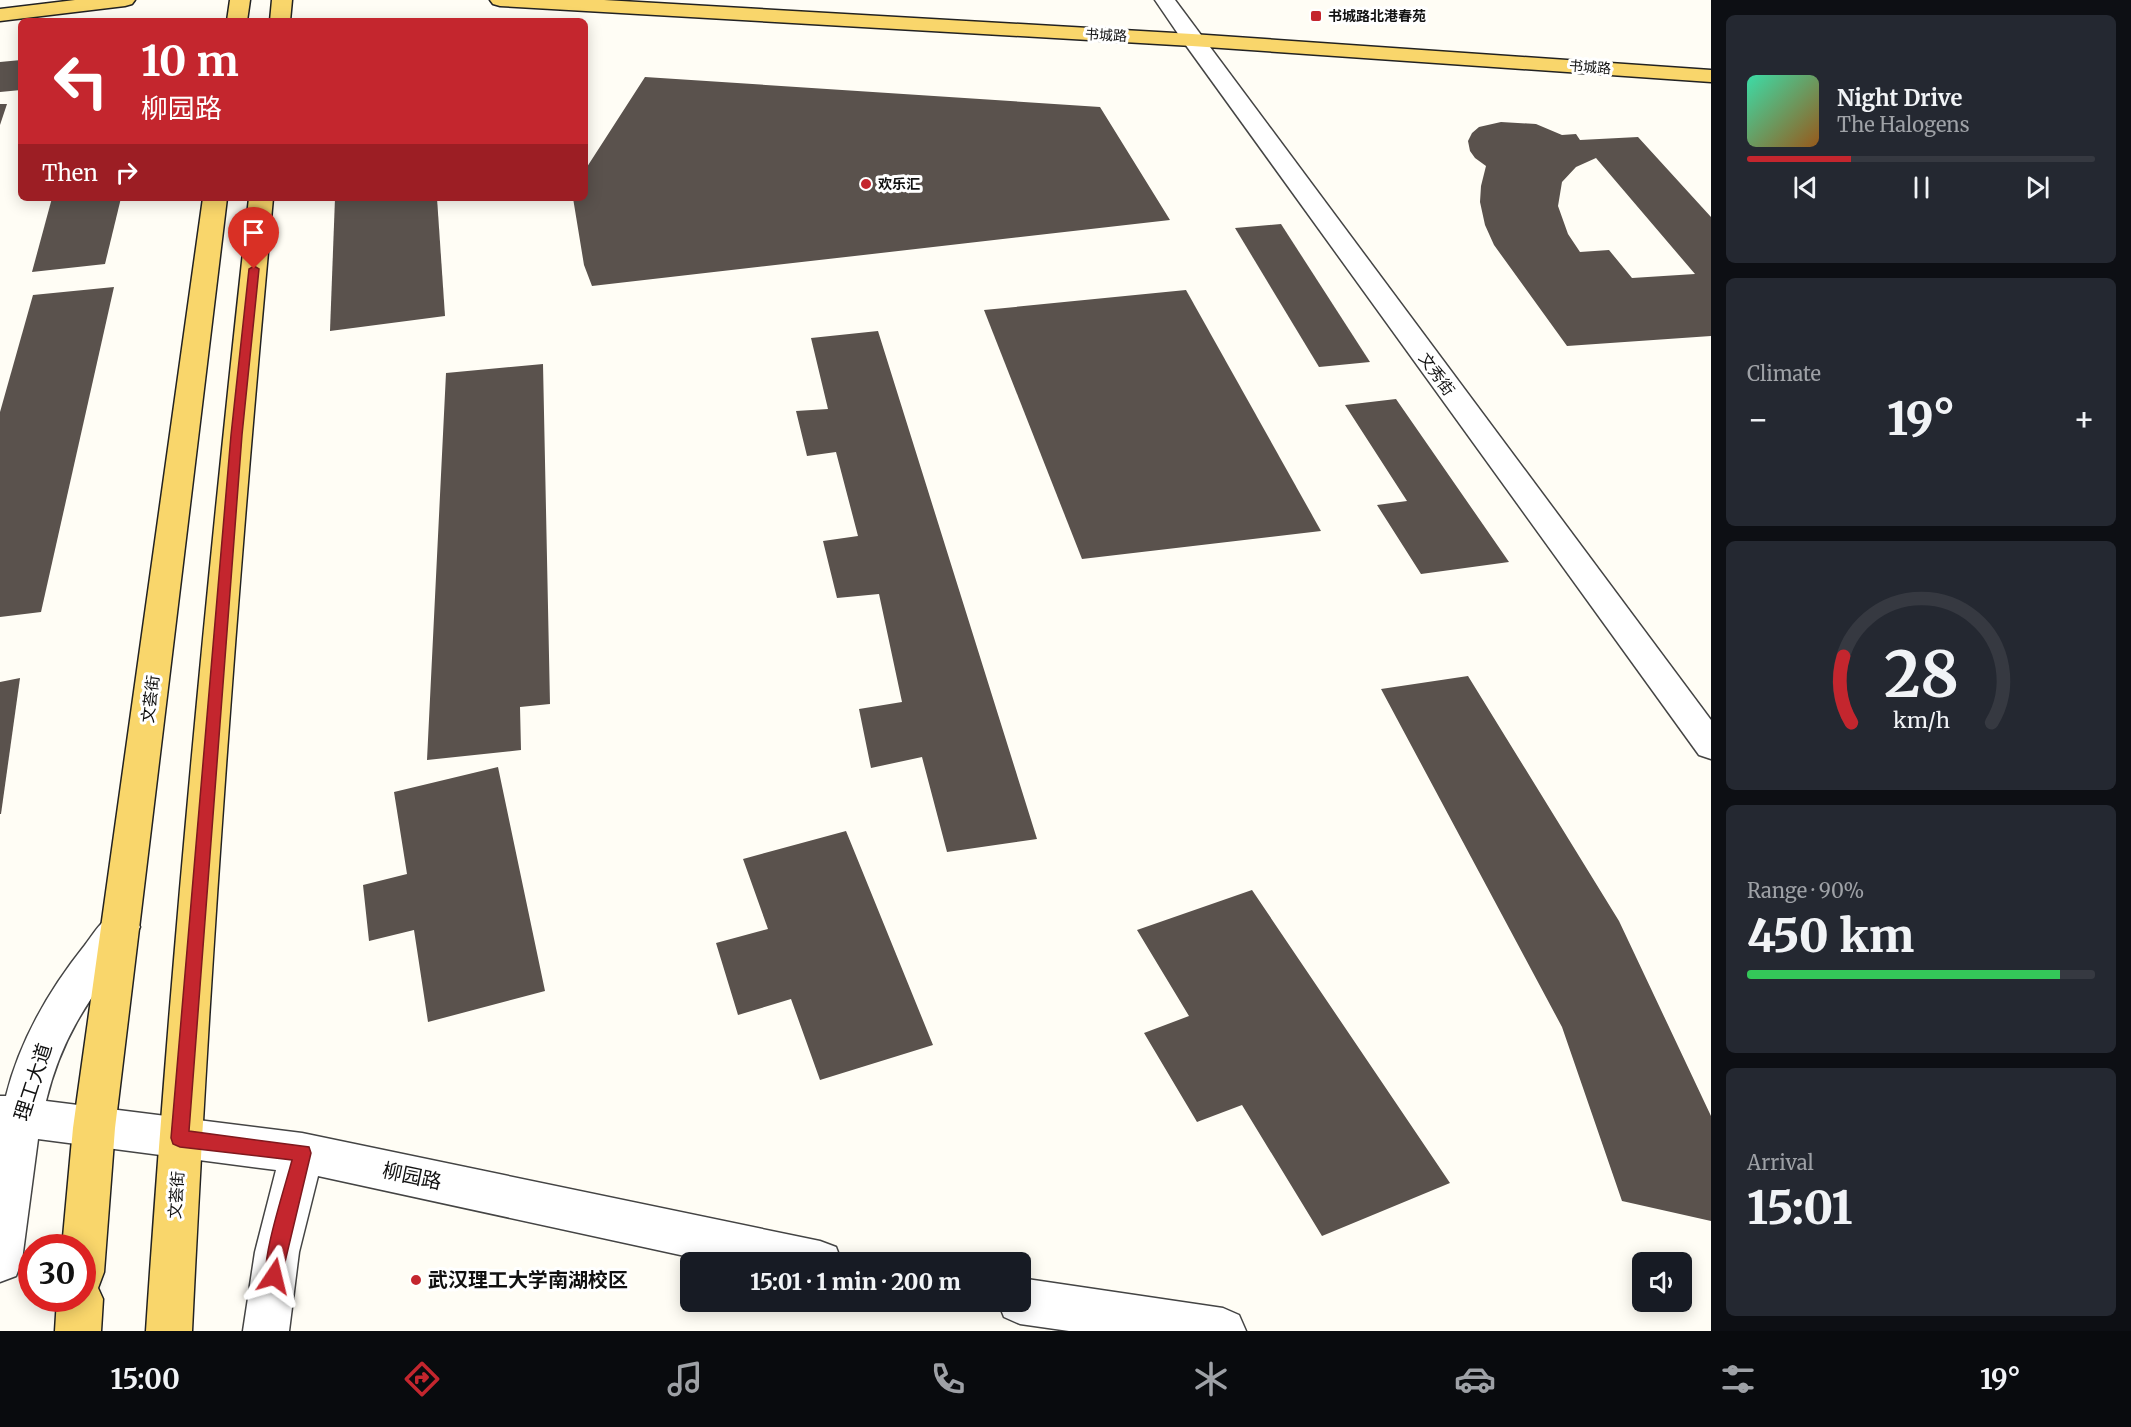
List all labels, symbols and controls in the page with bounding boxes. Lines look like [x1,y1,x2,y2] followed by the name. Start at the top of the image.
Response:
[1328,7,1426,25] place label: 书城路北港春苑
[1309,9,1323,23] marker: 书城路北港春苑
[1085,25,1127,45] street label: 书城路
[141,35,239,87] text: 10 m
[42,42,120,120] icon: left
[1568,57,1612,77] street label: 书城路
[1837,84,1962,112] text: Night Drive
[141,91,222,125] text: 柳园路
[1837,112,1969,137] text: The Halogens
[110,156,143,189] icon: right
[42,159,98,187] text: Then
[1789,171,1822,204] icon: previous
[1905,171,1938,204] icon: pause
[2021,171,2054,204] icon: next
[878,175,920,193] place label: 欢乐汇
[859,177,873,191] marker: 欢乐汇
[228,207,279,269] pin
[237,216,270,249] icon: arrive
[1415,349,1459,399] street label: 文秀街
[1747,361,1821,386] text: Climate
[1887,391,1955,447] text: 19°
[1747,399,1769,440] text: −
[2073,399,2095,440] text: +
[1884,636,1958,714] text: 28
[137,674,163,724] street label: 文荟街
[1893,707,1949,734] text: km/h
[1747,878,1864,903] text: Range · 90%
[1747,908,1914,964] text: 450 km
[8,1040,57,1124] street label: 理工大道
[1747,1150,1814,1175] text: Arrival
[380,1157,444,1194] street label: 柳园路
[164,1170,188,1220] street label: 文荟街
[1747,1180,1853,1236] text: 15:01
[18,1234,96,1312] speed limit sign: 30
[242,1244,306,1308] position arrow
[1632,1252,1692,1312] map controls
[1632,1252,1692,1312] button: sound
[428,1267,628,1292] place label: 武汉理工大学南湖校区
[750,1268,961,1296] text: 15:01 · 1 min · 200 m
[409,1273,423,1287] marker: 武汉理工大学南湖校区
[401,1358,443,1400] icon: directions
[664,1358,706,1400] icon: music
[927,1358,969,1400] icon: phone
[1190,1358,1232,1400] icon: climate
[1454,1358,1496,1400] icon: car
[1717,1358,1759,1400] icon: filters
[111,1362,180,1396] text: 15:00
[1980,1362,2020,1396] text: 19°

